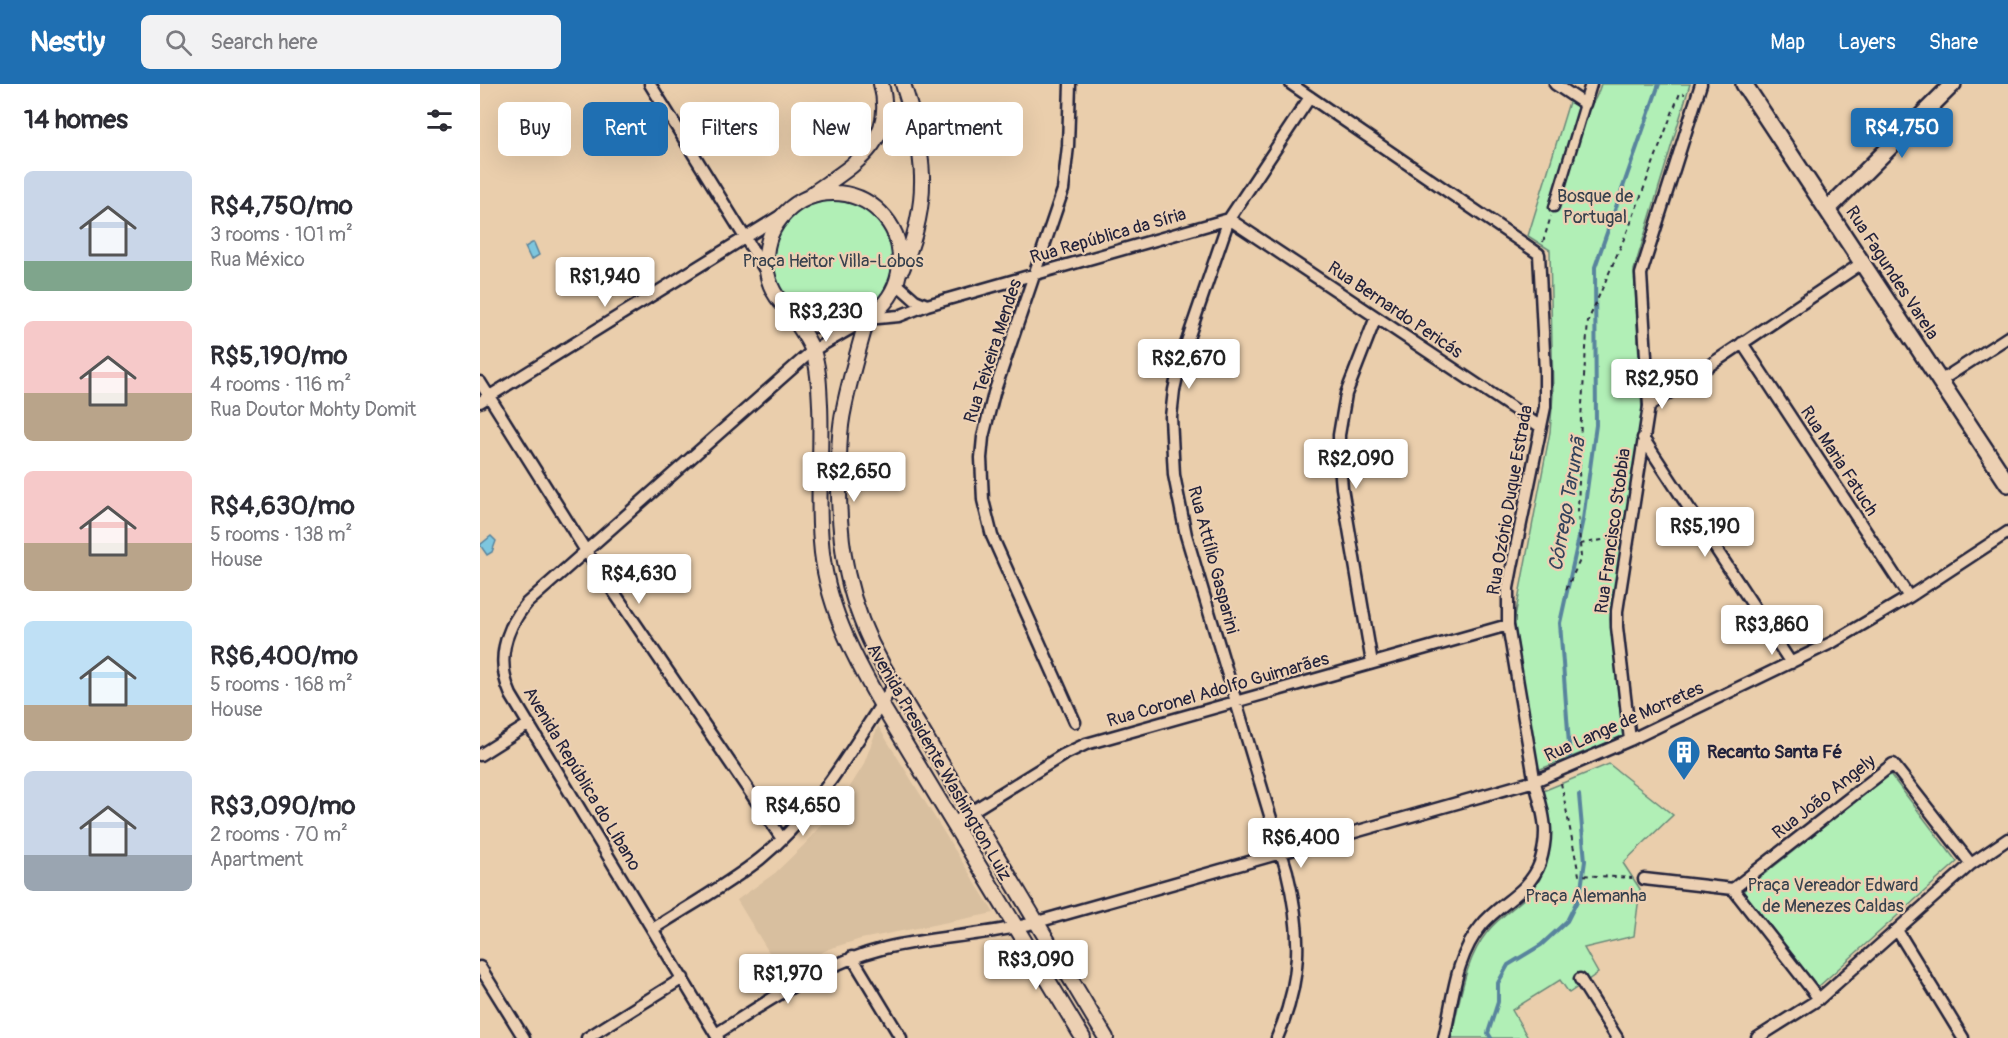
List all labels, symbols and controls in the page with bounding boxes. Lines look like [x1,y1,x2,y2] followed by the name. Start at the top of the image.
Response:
[141,15,561,69] search box
[30,25,105,60] text: Nestly
[162,26,195,59] icon: search
[210,28,318,56] text: Search here
[1770,29,1805,56] text: Map
[1838,29,1896,56] text: Layers
[1929,29,1978,56] text: Share
[498,102,571,156] chip: Buy
[583,102,668,156] chip: Rent
[680,102,779,156] chip: Filters
[791,102,871,156] chip: New
[883,102,1023,156] chip: Apartment
[24,104,128,136] text: 14 homes
[423,104,456,137] icon: filters
[1847,108,1957,159] pin: R$4,750
[1865,115,1939,140] text: R$4,750
[1557,185,1633,229] park label: Bosque de Portugal
[210,190,353,222] text: R$4,750/mo
[72,195,144,267] icon: home
[1840,202,1944,344] street label: Rua Fagundes Varela
[1027,203,1189,269] street label: Rua República da Síria
[210,222,353,247] text: 3 rooms · 101 m²
[210,247,305,272] text: Rua México
[743,250,923,273] park label: Praça Heitor Villa-Lobos
[1323,256,1467,364] street label: Rua Bernardo Pericás
[550,257,660,308] pin: R$1,940
[570,264,640,289] text: R$1,940
[959,276,1027,426] street label: Rua Teixeira Mendes
[771,292,881,343] pin: R$3,230
[789,299,863,324] text: R$3,230
[1134,339,1244,390] pin: R$2,670
[210,340,348,372] text: R$5,190/mo
[72,345,144,417] icon: home
[1152,346,1226,371] text: R$2,670
[1607,359,1717,410] pin: R$2,950
[1625,366,1699,391] text: R$2,950
[210,372,351,397] text: 4 rooms · 116 m²
[210,397,416,422] text: Rua Doutor Mohty Domit
[1795,402,1883,520] street label: Rua Maria Fatuch
[1482,403,1538,597] street label: Rua Ozório Duque Estrada
[1543,433,1591,573] water label: Córrego Tarumã
[1301,439,1411,490] pin: R$2,090
[1318,446,1394,471] text: R$2,090
[1590,447,1636,615] street label: Rua Francisco Stobbia
[799,452,909,503] pin: R$2,650
[817,459,891,484] text: R$2,650
[1182,484,1244,636] street label: Rua Attílio Gasparini
[210,490,355,522] text: R$4,630/mo
[72,495,144,567] icon: home
[1650,507,1760,558] pin: R$5,190
[1670,514,1740,539] text: R$5,190
[210,522,352,547] text: 5 rooms · 138 m²
[210,547,262,572] text: House
[584,554,694,605] pin: R$4,630
[601,561,677,586] text: R$4,630
[1717,605,1827,656] pin: R$3,860
[1735,612,1809,637] text: R$3,860
[861,639,1017,885] street label: Avenida Presidente Washington Luiz
[210,640,358,672] text: R$6,400/mo
[72,645,144,717] icon: home
[1104,647,1332,733] street label: Rua Coronel Adolfo Guimarães
[210,672,353,697] text: 5 rooms · 168 m²
[1541,677,1707,767] street label: Rua Lange de Morretes
[518,683,646,875] street label: Avenida República do Líbano
[210,697,262,722] text: House
[1666,734,1702,781] building icon: Recanto Santa Fé
[1707,741,1843,764] place label: Recanto Santa Fé
[1768,749,1880,844] street label: Rua João Angely
[748,786,858,837] pin: R$4,650
[210,790,356,822] text: R$3,090/mo
[765,793,841,818] text: R$4,650
[72,795,144,867] icon: home
[1246,818,1356,869] pin: R$6,400
[210,822,348,847] text: 2 rooms · 70 m²
[1262,825,1340,850] text: R$6,400
[210,847,303,872] text: Apartment
[1748,874,1918,918] park label: Praça Vereador Edward de Menezes Caldas
[1525,885,1647,908] park label: Praça Alemanha
[981,940,1091,991] pin: R$3,090
[998,947,1074,972] text: R$3,090
[733,954,843,1005] pin: R$1,970
[753,961,823,986] text: R$1,970

